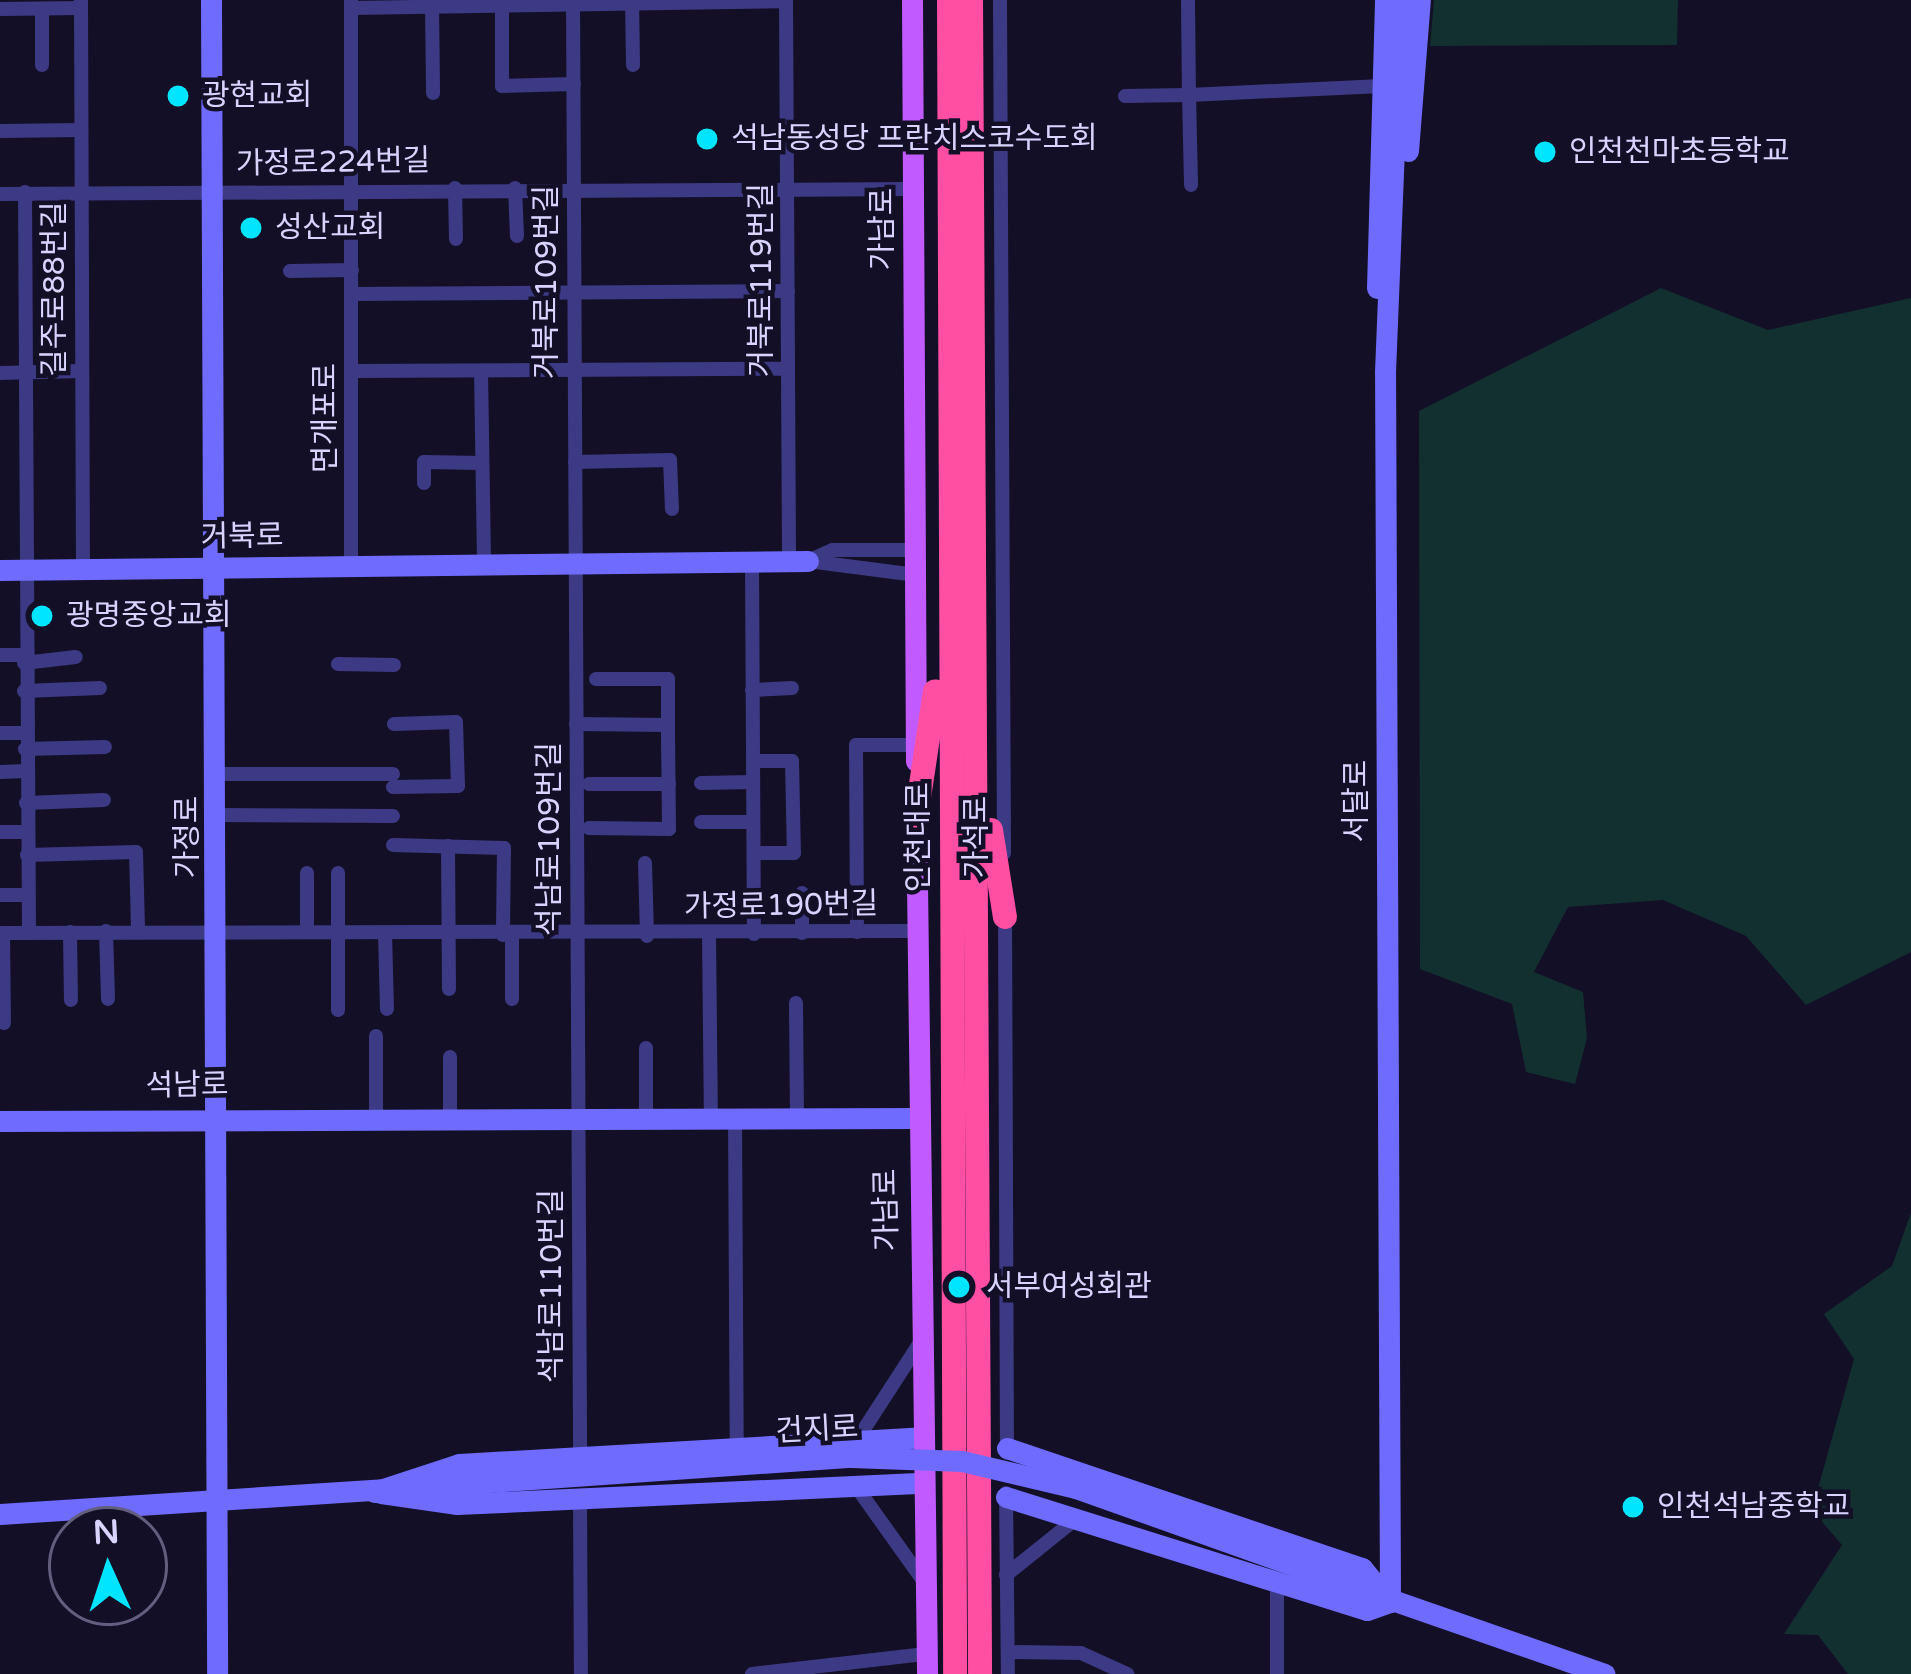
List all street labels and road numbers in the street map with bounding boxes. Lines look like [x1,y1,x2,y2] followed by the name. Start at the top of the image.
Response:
[235,143,431,183] street label: 가정로224번길
[744,183,780,377] street label: 거북로119번길
[529,185,565,379] street label: 거북로109번길
[865,188,901,270] street label: 가남로
[37,201,73,377] street label: 길주로88번길
[308,363,344,473] street label: 면개포로
[200,518,284,556] street label: 거북로
[532,742,568,936] street label: 석남로109번길
[1339,760,1375,842] street label: 서달로
[901,782,937,892] street label: 인천대로
[170,796,206,878] street label: 가정로
[959,796,995,878] street label: 가석로
[683,886,879,926] street label: 가정로190번길
[145,1067,229,1105] street label: 석남로
[868,1168,906,1252] street label: 가남로
[534,1189,570,1383] street label: 석남로110번길
[775,1410,859,1450] street label: 건지로

